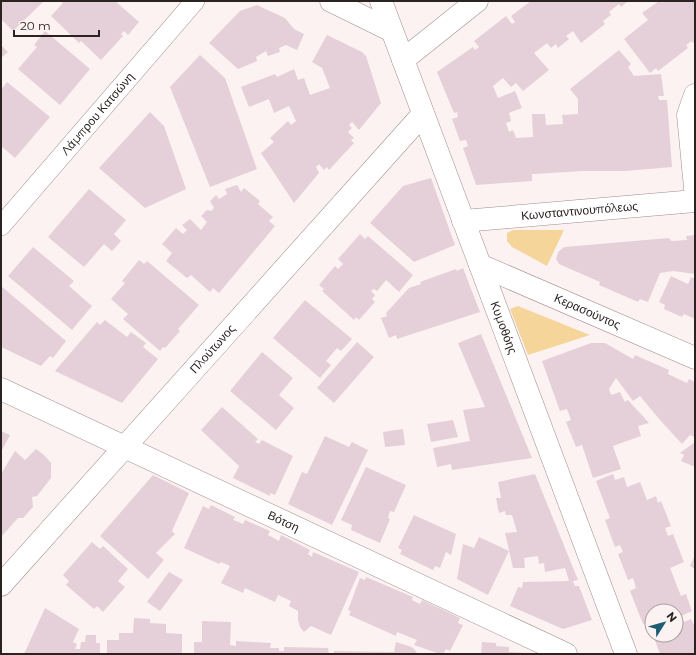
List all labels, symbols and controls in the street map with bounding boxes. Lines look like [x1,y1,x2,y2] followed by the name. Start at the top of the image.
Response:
[14,12,99,38] scale bar
[20,18,51,33] text: 20 m
[58,69,137,158] street label: Λάμπρου Κατσώνη
[520,198,639,223] street label: Κωνσταντινουπόλεως
[552,290,623,332] street label: Κερασούντος
[487,299,521,356] street label: Κυμοθόης
[186,321,238,376] street label: Πλούτωνος
[265,507,302,535] street label: Βότση
[644,603,684,643] north arrow
[664,609,680,625] text: N

